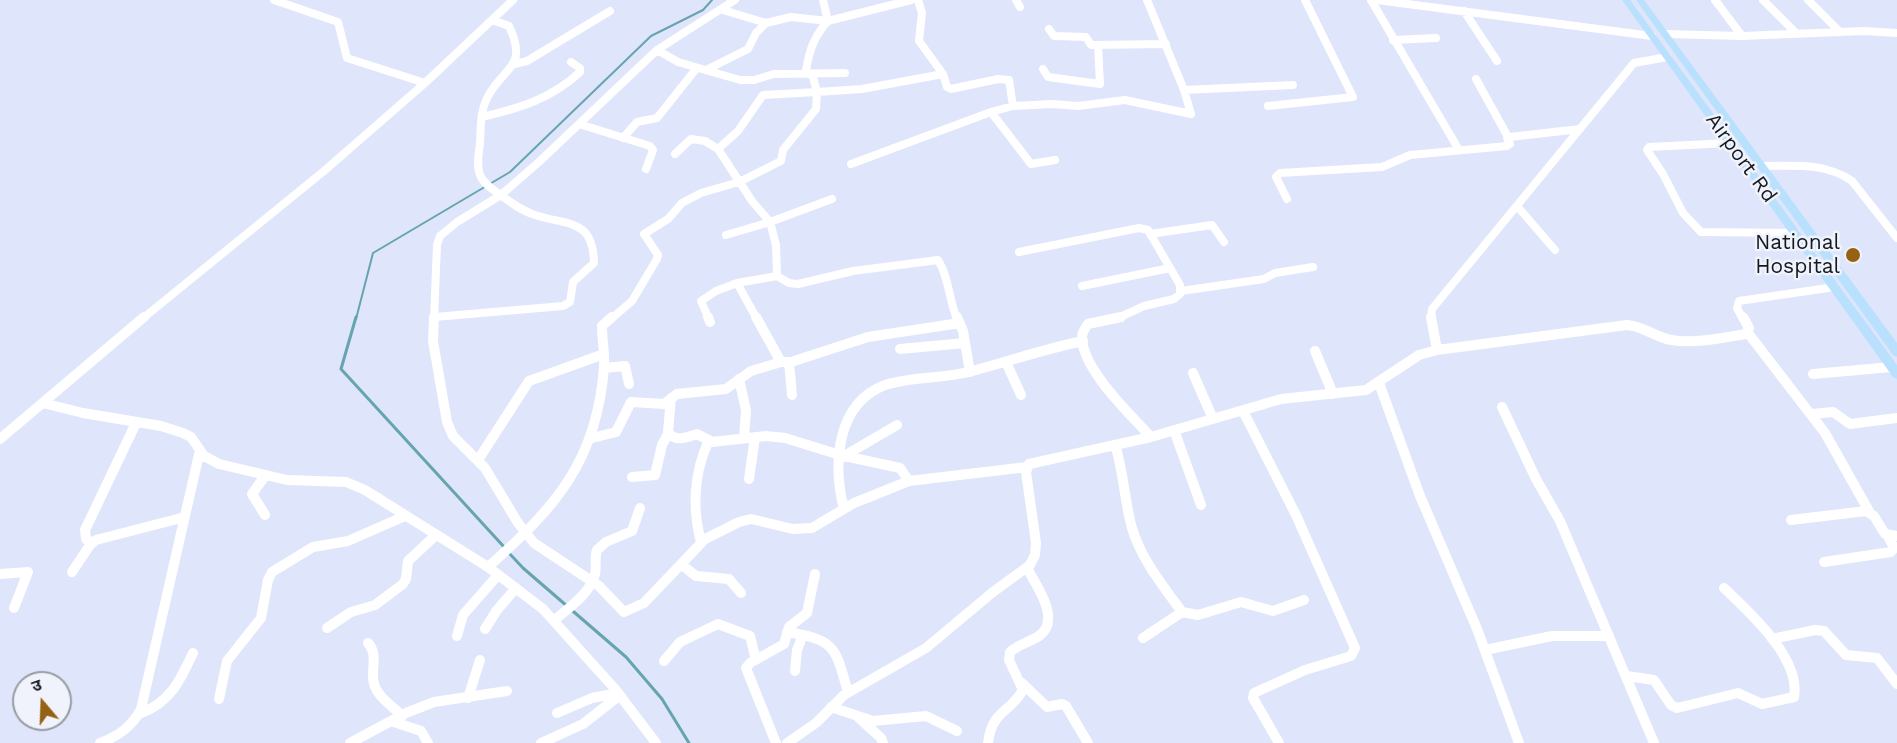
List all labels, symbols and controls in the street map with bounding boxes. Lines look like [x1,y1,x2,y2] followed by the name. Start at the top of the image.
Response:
[1700,108,1782,208] street label: Airport Rd
[1755,230,1840,280] place label: National Hospital
[1844,246,1862,264] marker: National Hospital
[12,671,72,731] north arrow
[29,675,44,696] text: उ

